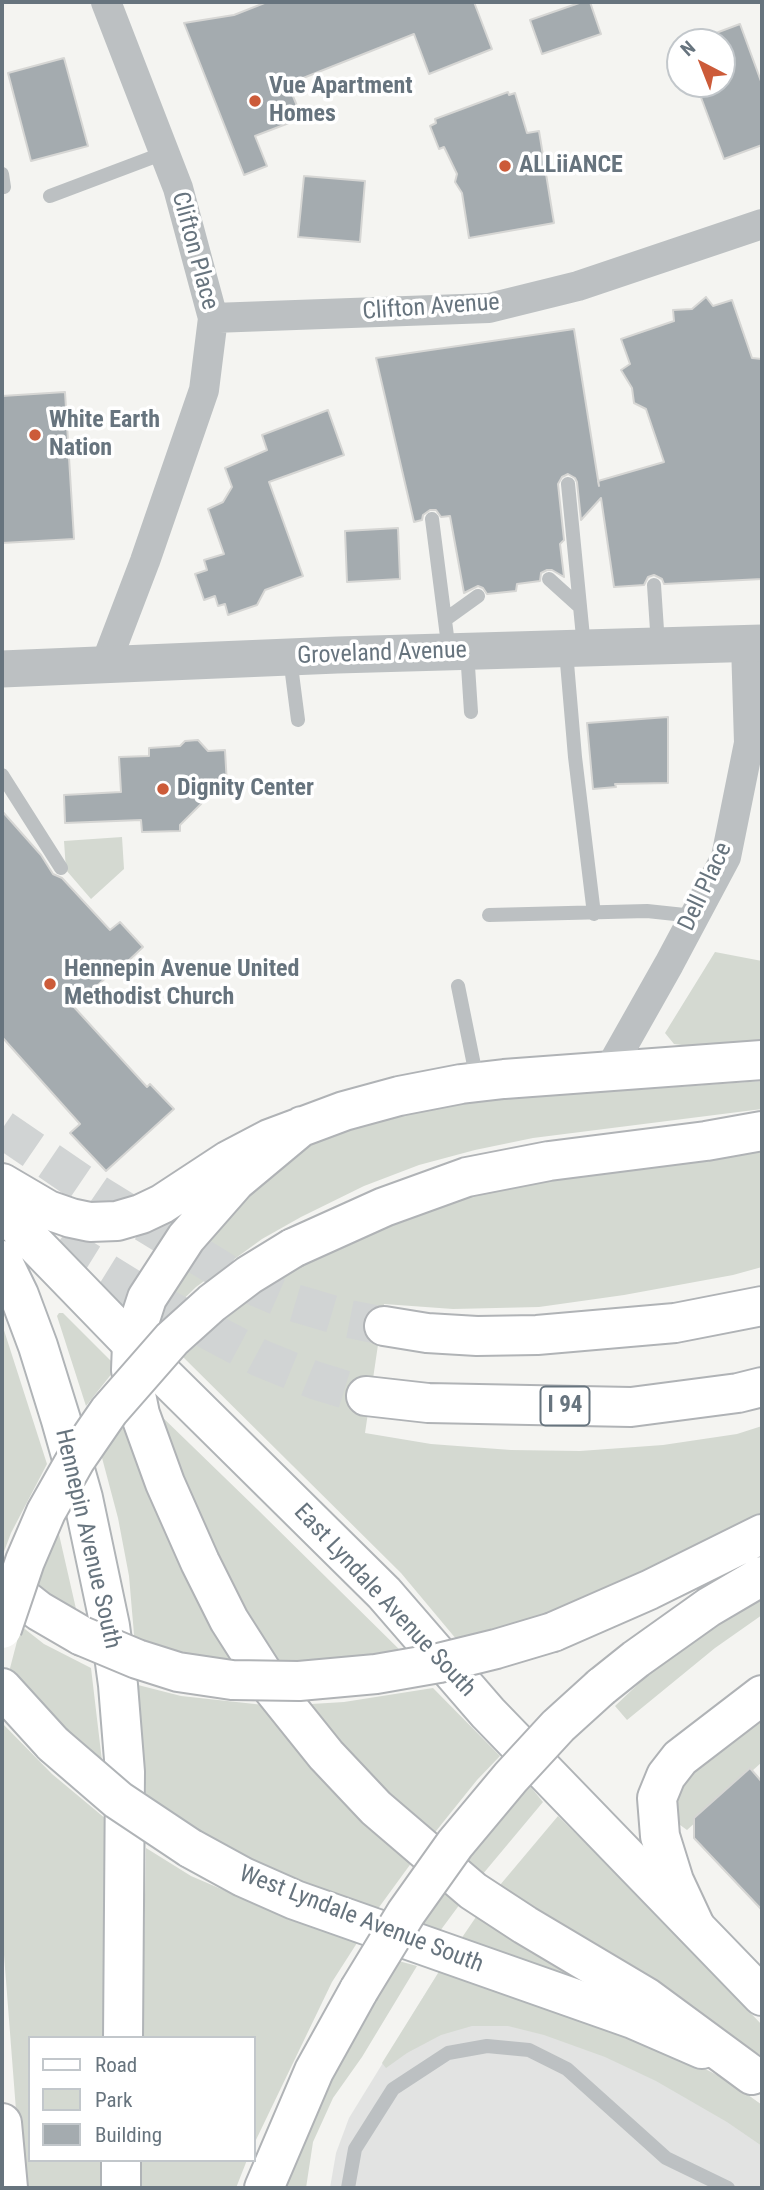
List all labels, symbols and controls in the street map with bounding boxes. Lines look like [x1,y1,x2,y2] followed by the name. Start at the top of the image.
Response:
[666,28,736,98] north arrow
[676,36,700,61] text: N
[269,73,413,129] place label: Vue Apartment Homes
[247,93,263,109] marker: Vue Apartment Homes
[519,152,623,180] place label: ALLiiANCE
[497,158,513,174] marker: ALLiiANCE
[164,189,224,313] street label: Clifton Place
[361,289,501,327] street label: Clifton Avenue
[49,407,160,463] place label: White Earth Nation
[27,427,43,443] marker: White Earth Nation
[297,637,467,671] street label: Groveland Avenue
[177,775,314,803] place label: Dignity Center
[155,781,171,797] marker: Dignity Center
[673,838,739,936] street label: Dell Place
[64,956,299,1012] place label: Hennepin Avenue United Methodist Church
[42,976,58,992] marker: Hennepin Avenue United Methodist Church
[540,1386,590,1426] road number: I 94
[48,1426,126,1652] street label: Hennepin Avenue South
[287,1498,481,1704] street label: East Lyndale Avenue South
[235,1860,487,1980] street label: West Lyndale Avenue South
[28,2036,256,2162] legend
[95,2053,137,2077] text: Road
[95,2088,132,2112] text: Park
[95,2123,162,2147] text: Building

